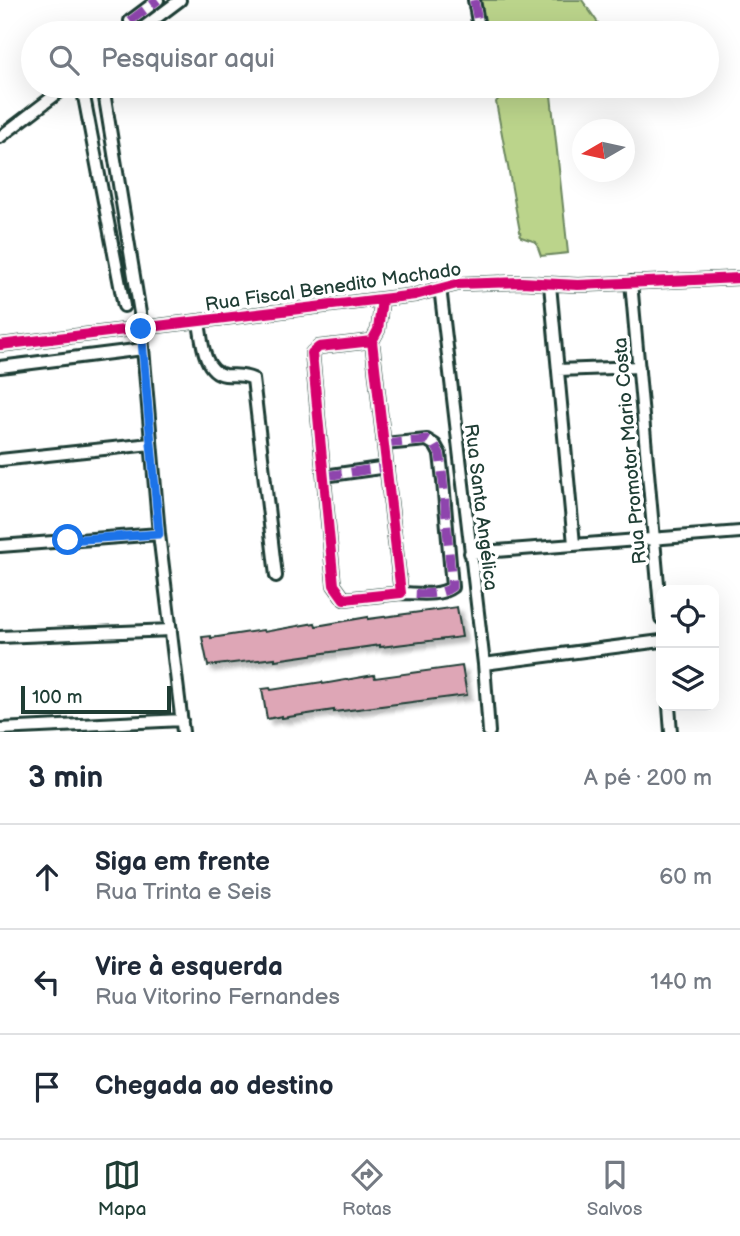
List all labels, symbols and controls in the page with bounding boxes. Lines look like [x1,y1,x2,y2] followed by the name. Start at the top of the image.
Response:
[21,21,719,98] search box
[45,41,83,79] icon: search
[101,44,275,75] text: Pesquisar aqui
[572,119,635,182] north arrow
[204,258,463,317] street label: Rua Fiscal Benedito Machado
[125,313,156,344] route end
[609,336,652,565] street label: Rua Promotor Mario Costa
[459,422,502,592] street label: Rua Santa Angélica
[52,524,83,555] route start
[656,585,719,711] map controls
[656,585,719,648] button: locate
[656,648,719,711] button: layers
[21,683,172,715] scale bar
[32,686,83,709] text: 100 m
[28,760,103,796] text: 3 min
[584,764,712,792] text: A pé · 200 m
[95,847,270,878] text: Siga em frente
[28,858,66,896] icon: ahead
[659,863,712,891] text: 60 m
[95,878,271,906] text: Rua Trinta e Seis
[95,952,283,983] text: Vire à esquerda
[28,963,66,1001] icon: left
[650,968,712,996] text: 140 m
[95,983,340,1011] text: Rua Vitorino Fernandes
[28,1068,66,1106] icon: arrive
[95,1071,333,1102] text: Chegada ao destino
[98,1156,147,1221] tab: Mapa
[342,1156,391,1221] tab: Rotas
[587,1156,642,1221] tab: Salvos

